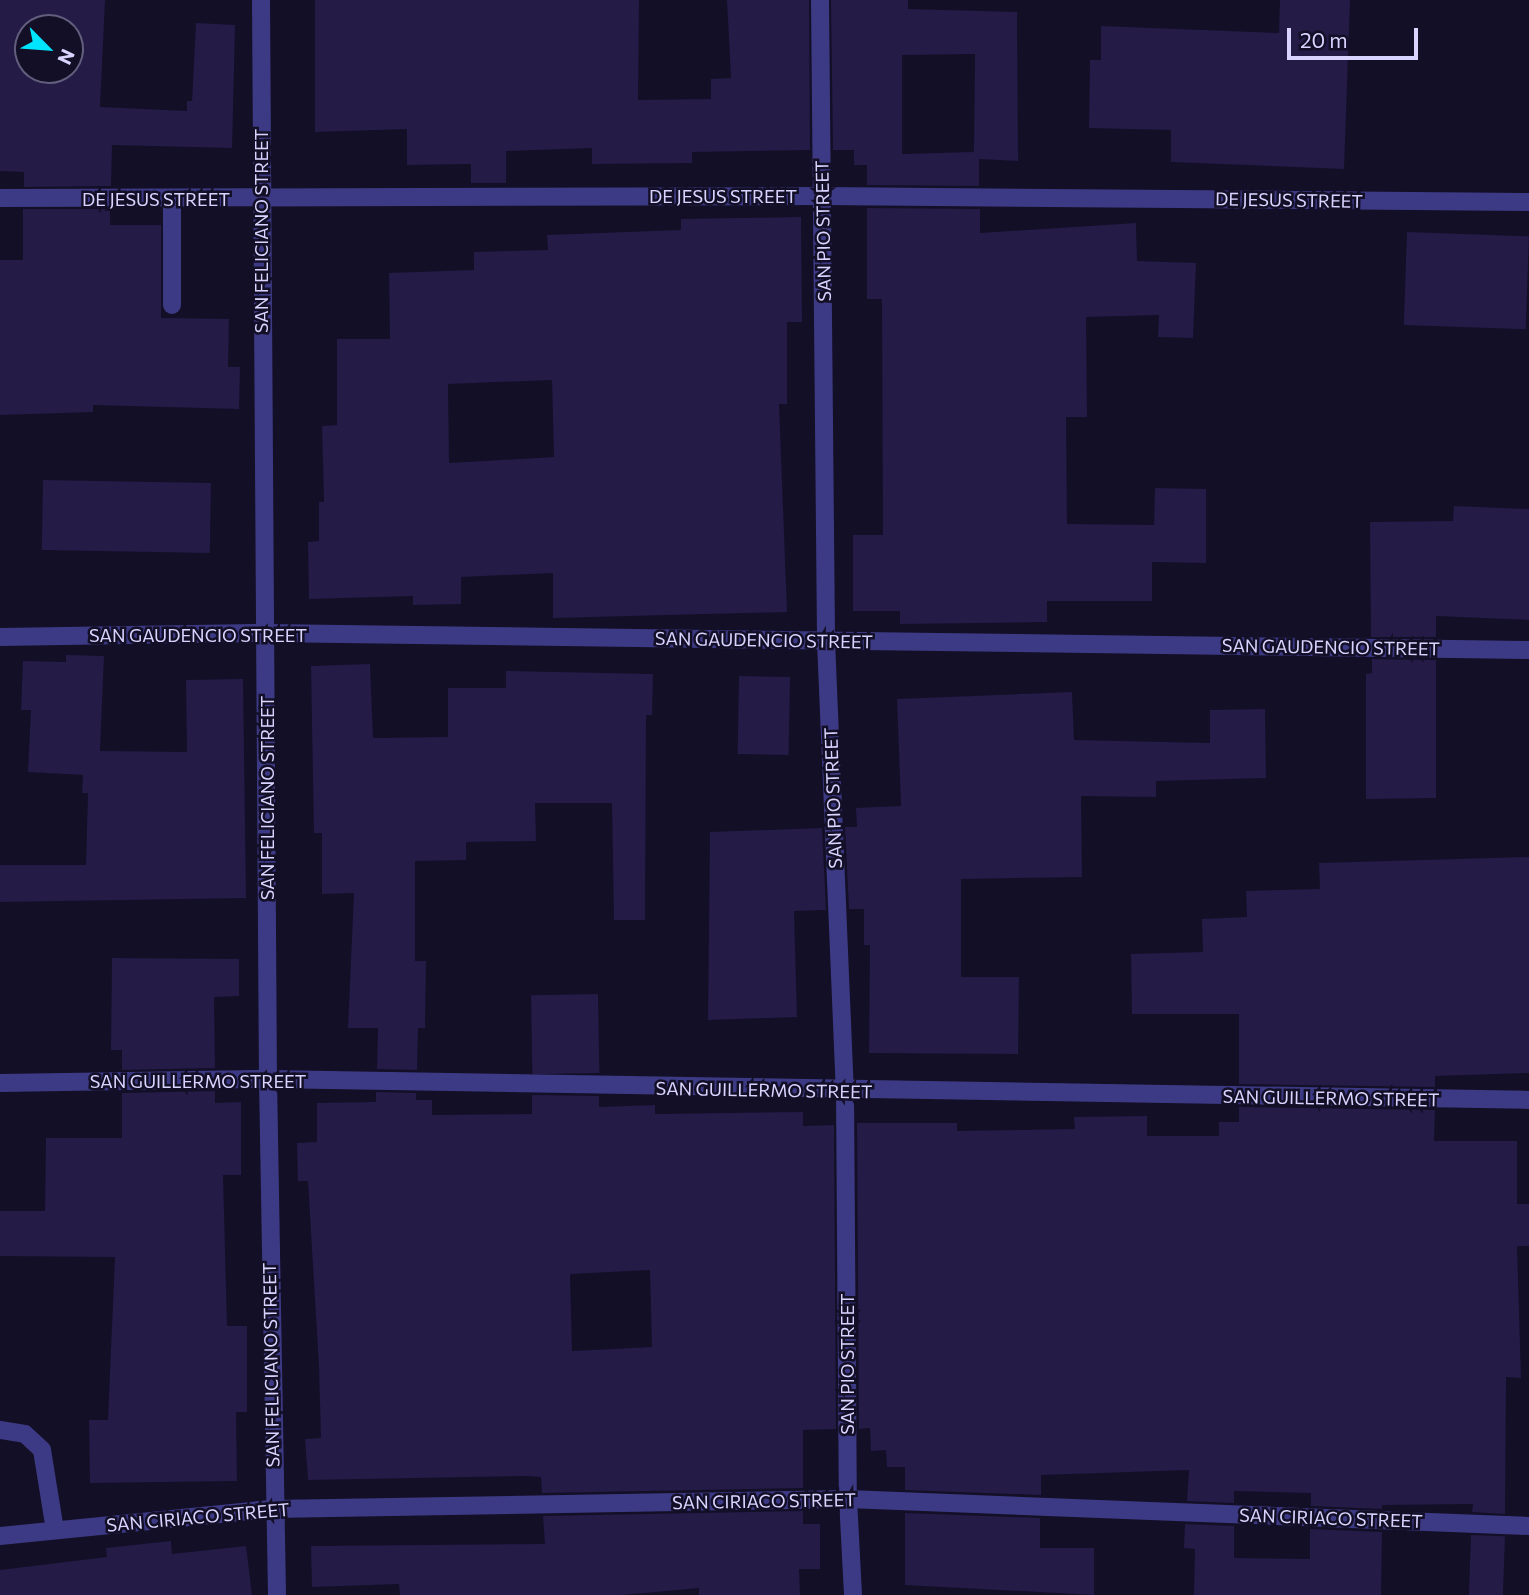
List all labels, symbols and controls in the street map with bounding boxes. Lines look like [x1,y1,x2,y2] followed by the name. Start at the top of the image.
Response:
[14,14,84,84] north arrow
[1291,14,1422,58] scale bar
[1300,27,1348,52] text: 20 m
[53,46,80,69] text: N
[250,129,272,333] street label: SAN FELICIANO STREET
[811,160,835,302] street label: SAN PIO STREET
[649,185,797,207] street label: DE JESUS STREET
[82,188,230,210] street label: DE JESUS STREET
[1215,188,1363,212] street label: DE JESUS STREET
[89,624,307,646] street label: SAN GAUDENCIO STREET
[655,627,873,653] street label: SAN GAUDENCIO STREET
[1222,634,1440,660] street label: SAN GAUDENCIO STREET
[256,696,278,900] street label: SAN FELICIANO STREET
[820,727,846,869] street label: SAN PIO STREET
[90,1070,306,1092] street label: SAN GUILLERMO STREET
[656,1077,872,1103] street label: SAN GUILLERMO STREET
[1223,1085,1439,1111] street label: SAN GUILLERMO STREET
[258,1262,284,1468] street label: SAN FELICIANO STREET
[836,1293,858,1435] street label: SAN PIO STREET
[672,1489,856,1513] street label: SAN CIRIACO STREET
[106,1498,290,1536] street label: SAN CIRIACO STREET
[1239,1504,1423,1532] street label: SAN CIRIACO STREET

